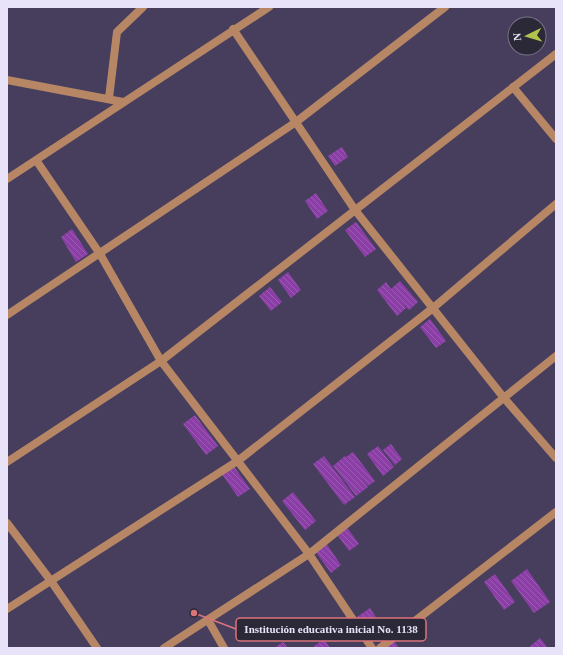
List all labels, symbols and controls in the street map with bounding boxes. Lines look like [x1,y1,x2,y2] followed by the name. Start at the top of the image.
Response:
[507,16,547,56] north arrow
[511,32,523,41] text: N
[236,618,426,641] callout: Institución educativa inicial No. 1138
[244,623,418,635] text: Institución educativa inicial No. 1138

